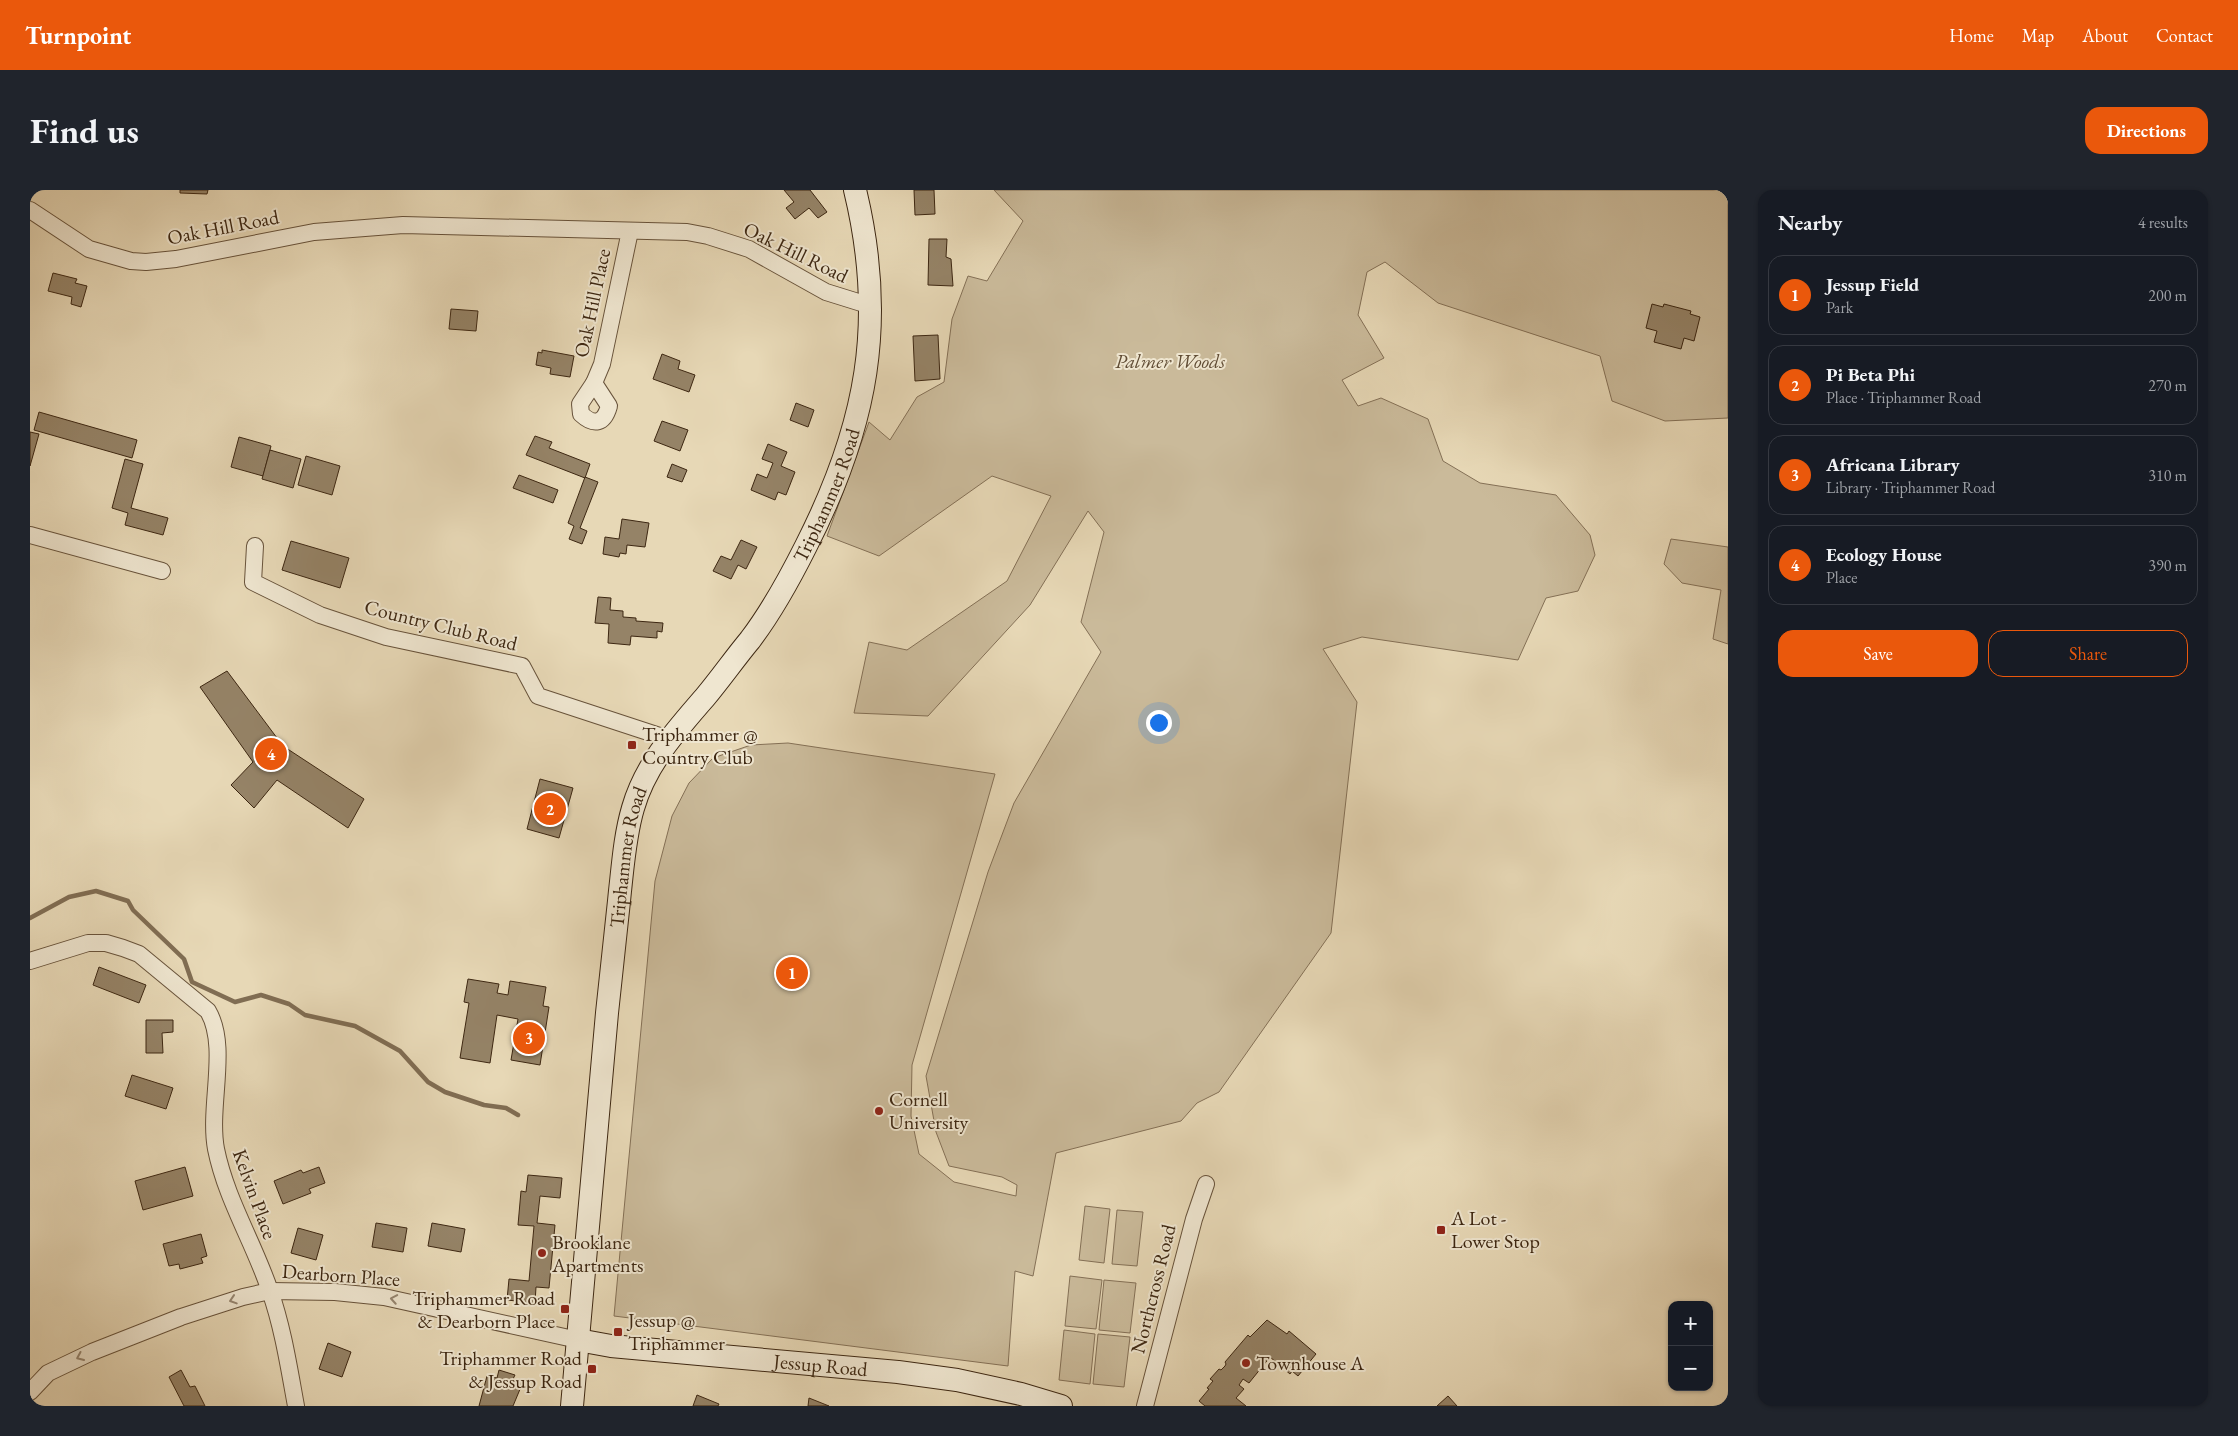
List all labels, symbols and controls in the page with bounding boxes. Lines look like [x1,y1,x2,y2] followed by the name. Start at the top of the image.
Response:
[25,20,131,51] text: Turnpoint
[1949,24,1994,47] text: Home
[2022,24,2054,47] text: Map
[2082,24,2128,47] text: About
[2156,24,2213,47] text: Contact
[2085,107,2208,154] button: Directions
[30,108,139,153] text: Find us
[165,203,282,251] street label: Oak Hill Road
[1778,209,1842,236] text: Nearby
[2138,212,2188,233] text: 4 results
[739,216,853,289] street label: Oak Hill Road
[568,246,616,360] street label: Oak Hill Place
[1826,272,1919,297] text: Jessup Field
[1791,285,1799,306] text: 1
[2148,285,2187,306] text: 200 m
[1826,297,1853,318] text: Park
[1115,348,1225,374] park label: Palmer Woods
[1826,362,1915,387] text: Pi Beta Phi
[1791,375,1799,396] text: 2
[2148,375,2187,396] text: 270 m
[1826,387,1981,408] text: Place · Triphammer Road
[787,424,866,567] street label: Triphammer Road
[1826,452,1960,477] text: Africana Library
[1791,465,1799,486] text: 3
[2148,465,2187,486] text: 310 m
[1826,477,1995,498] text: Library · Triphammer Road
[1826,542,1942,567] text: Ecology House
[1791,555,1799,576] text: 4
[2148,555,2187,576] text: 390 m
[1826,567,1858,588] text: Place
[362,593,521,657] street label: Country Club Road
[1778,630,1978,677] button: Save
[1988,630,2188,677] button: Share
[1146,710,1172,736] your location
[642,721,758,770] place label: Triphammer @ Country Club
[255,735,287,773] pin: 4
[626,739,638,751] marker: Triphammer @ Country Club
[603,782,653,929] street label: Triphammer Road
[534,790,566,828] pin: 2
[776,954,808,992] pin: 1
[513,1019,545,1057] pin: 3
[889,1086,969,1135] place label: Cornell University
[873,1105,885,1117] marker: Cornell University
[227,1145,283,1243] street label: Kelvin Place
[1450,1205,1540,1254] place label: A Lot - Lower Stop
[1124,1221,1182,1356] street label: Northcross Road
[1435,1224,1447,1236] marker: A Lot - Lower Stop
[551,1229,643,1278] place label: Brooklane Apartments
[536,1247,548,1259] marker: Brooklane Apartments
[281,1258,401,1292] street label: Dearborn Place
[412,1285,556,1334] place label: Triphammer Road & Dearborn Place
[229,1294,237,1304] one-way arrow
[389,1294,398,1304] one-way arrow
[1668,1301,1713,1391] map controls
[1668,1301,1713,1346] button: +
[559,1303,571,1315] marker: Triphammer Road & Dearborn Place
[626,1307,725,1356] place label: Jessup @ Triphammer
[612,1326,624,1338] marker: Jessup @ Triphammer
[439,1345,583,1394] place label: Triphammer Road & Jessup Road
[1668,1346,1713,1391] button: −
[770,1348,870,1382] street label: Jessup Road
[76,1350,85,1361] one-way arrow
[1256,1350,1364,1376] place label: Townhouse A
[1240,1357,1252,1369] marker: Townhouse A
[586,1363,598,1375] marker: Triphammer Road & Jessup Road

